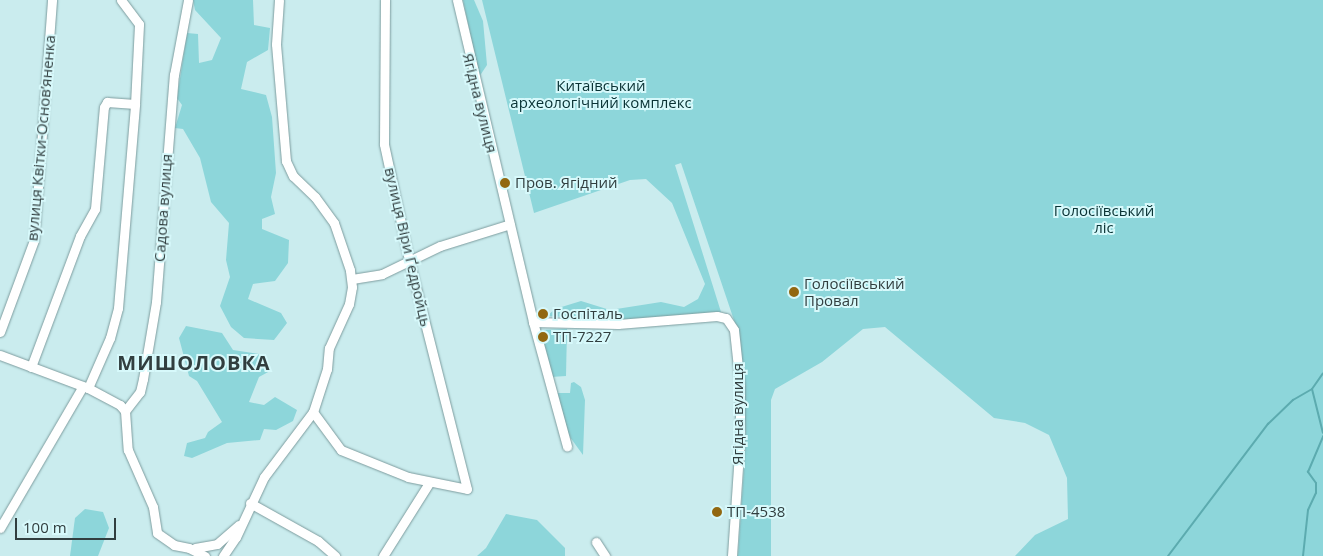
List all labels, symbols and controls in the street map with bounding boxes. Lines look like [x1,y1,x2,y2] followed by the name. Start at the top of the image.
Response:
[23,34,59,242] street label: вулиця Квітки-Основ’яненка
[459,51,501,155] street label: Ягідна вулиця
[510,76,692,111] park label: Китаївський археологічний комплекс
[150,153,176,263] street label: Садова вулиця
[381,166,435,328] street label: вулиця Віри Ґедройць
[515,174,617,192] place label: Пров. Ягідний
[499,177,511,189] marker: Пров. Ягідний
[1054,201,1154,236] park label: Голосіївський ліс
[804,274,905,309] place label: Голосіївський Провал
[788,286,800,298] marker: Голосіївський Провал
[553,305,623,323] place label: Госпіталь
[537,308,549,320] marker: Госпіталь
[553,328,611,346] place label: ТП-7227
[537,331,549,343] marker: ТП-7227
[116,350,272,374] district label: МИШОЛОВКА
[729,363,747,465] street label: Ягідна вулиця
[727,503,785,521] place label: ТП-4538
[711,506,723,518] marker: ТП-4538
[18,508,119,540] scale bar
[23,517,67,537] text: 100 m

